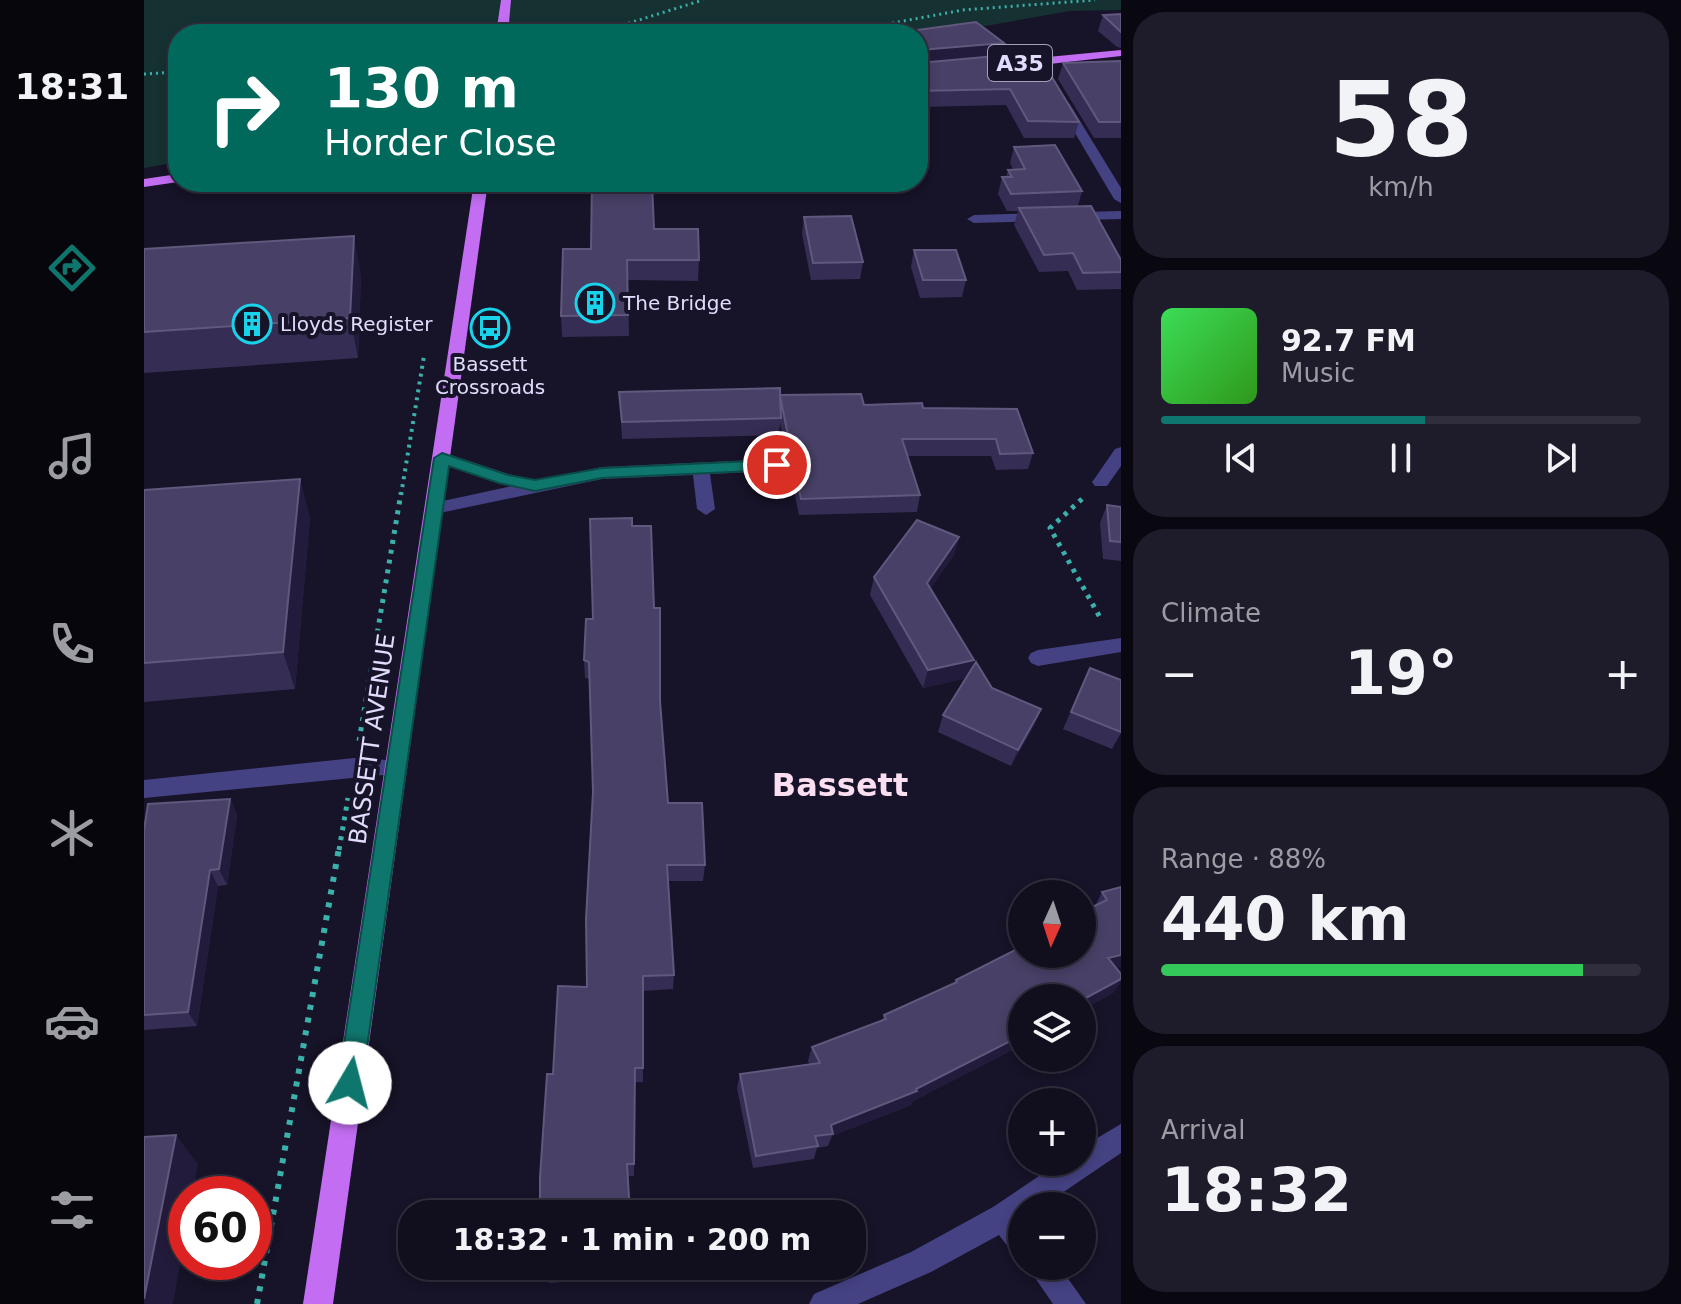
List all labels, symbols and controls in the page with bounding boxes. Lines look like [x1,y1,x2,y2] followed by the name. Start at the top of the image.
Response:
[988,45,1052,81] road number: A35
[324,55,519,120] text: 130 m
[192,56,296,160] icon: right
[1329,59,1473,181] text: 58
[15,66,129,107] text: 18:31
[324,122,557,163] text: Horder Close
[1368,172,1434,202] text: km/h
[44,240,100,296] icon: directions
[574,282,616,324] building icon: The Bridge
[622,291,732,315] place label: The Bridge
[231,303,273,345] building icon: Lloyds Register
[469,307,511,349] bus stop icon: Bassett Crossroads
[280,312,433,336] place label: Lloyds Register
[1281,323,1416,358] text: 92.7 FM
[435,352,545,399] place label: Bassett Crossroads
[1281,358,1355,388] text: Music
[44,428,100,484] icon: music
[743,431,811,499] pin
[1219,436,1263,480] icon: previous
[1379,436,1423,480] icon: pause
[1539,436,1583,480] icon: next
[755,443,799,487] icon: arrive
[1161,598,1261,628] text: Climate
[44,616,100,672] icon: phone
[343,632,401,846] street label: BASSETT AVENUE
[1344,638,1458,708] text: 19°
[1161,648,1198,699] text: −
[1604,648,1641,699] text: +
[772,766,908,804] district label: Bassett
[44,805,100,861] icon: climate
[1161,844,1326,874] text: Range · 88%
[1008,880,1096,968] north arrow
[1008,880,1096,1280] map controls
[1161,884,1410,954] text: 440 km
[1008,984,1096,1072] button: layers
[44,993,100,1049] icon: car
[308,1041,392,1125] position arrow
[1008,1088,1096,1176] button: +
[1161,1115,1245,1145] text: Arrival
[1161,1155,1352,1225] text: 18:32
[168,1176,272,1280] speed limit sign: 60
[44,1182,100,1238] icon: filters
[1008,1192,1096,1280] button: −
[453,1222,811,1257] text: 18:32 · 1 min · 200 m

